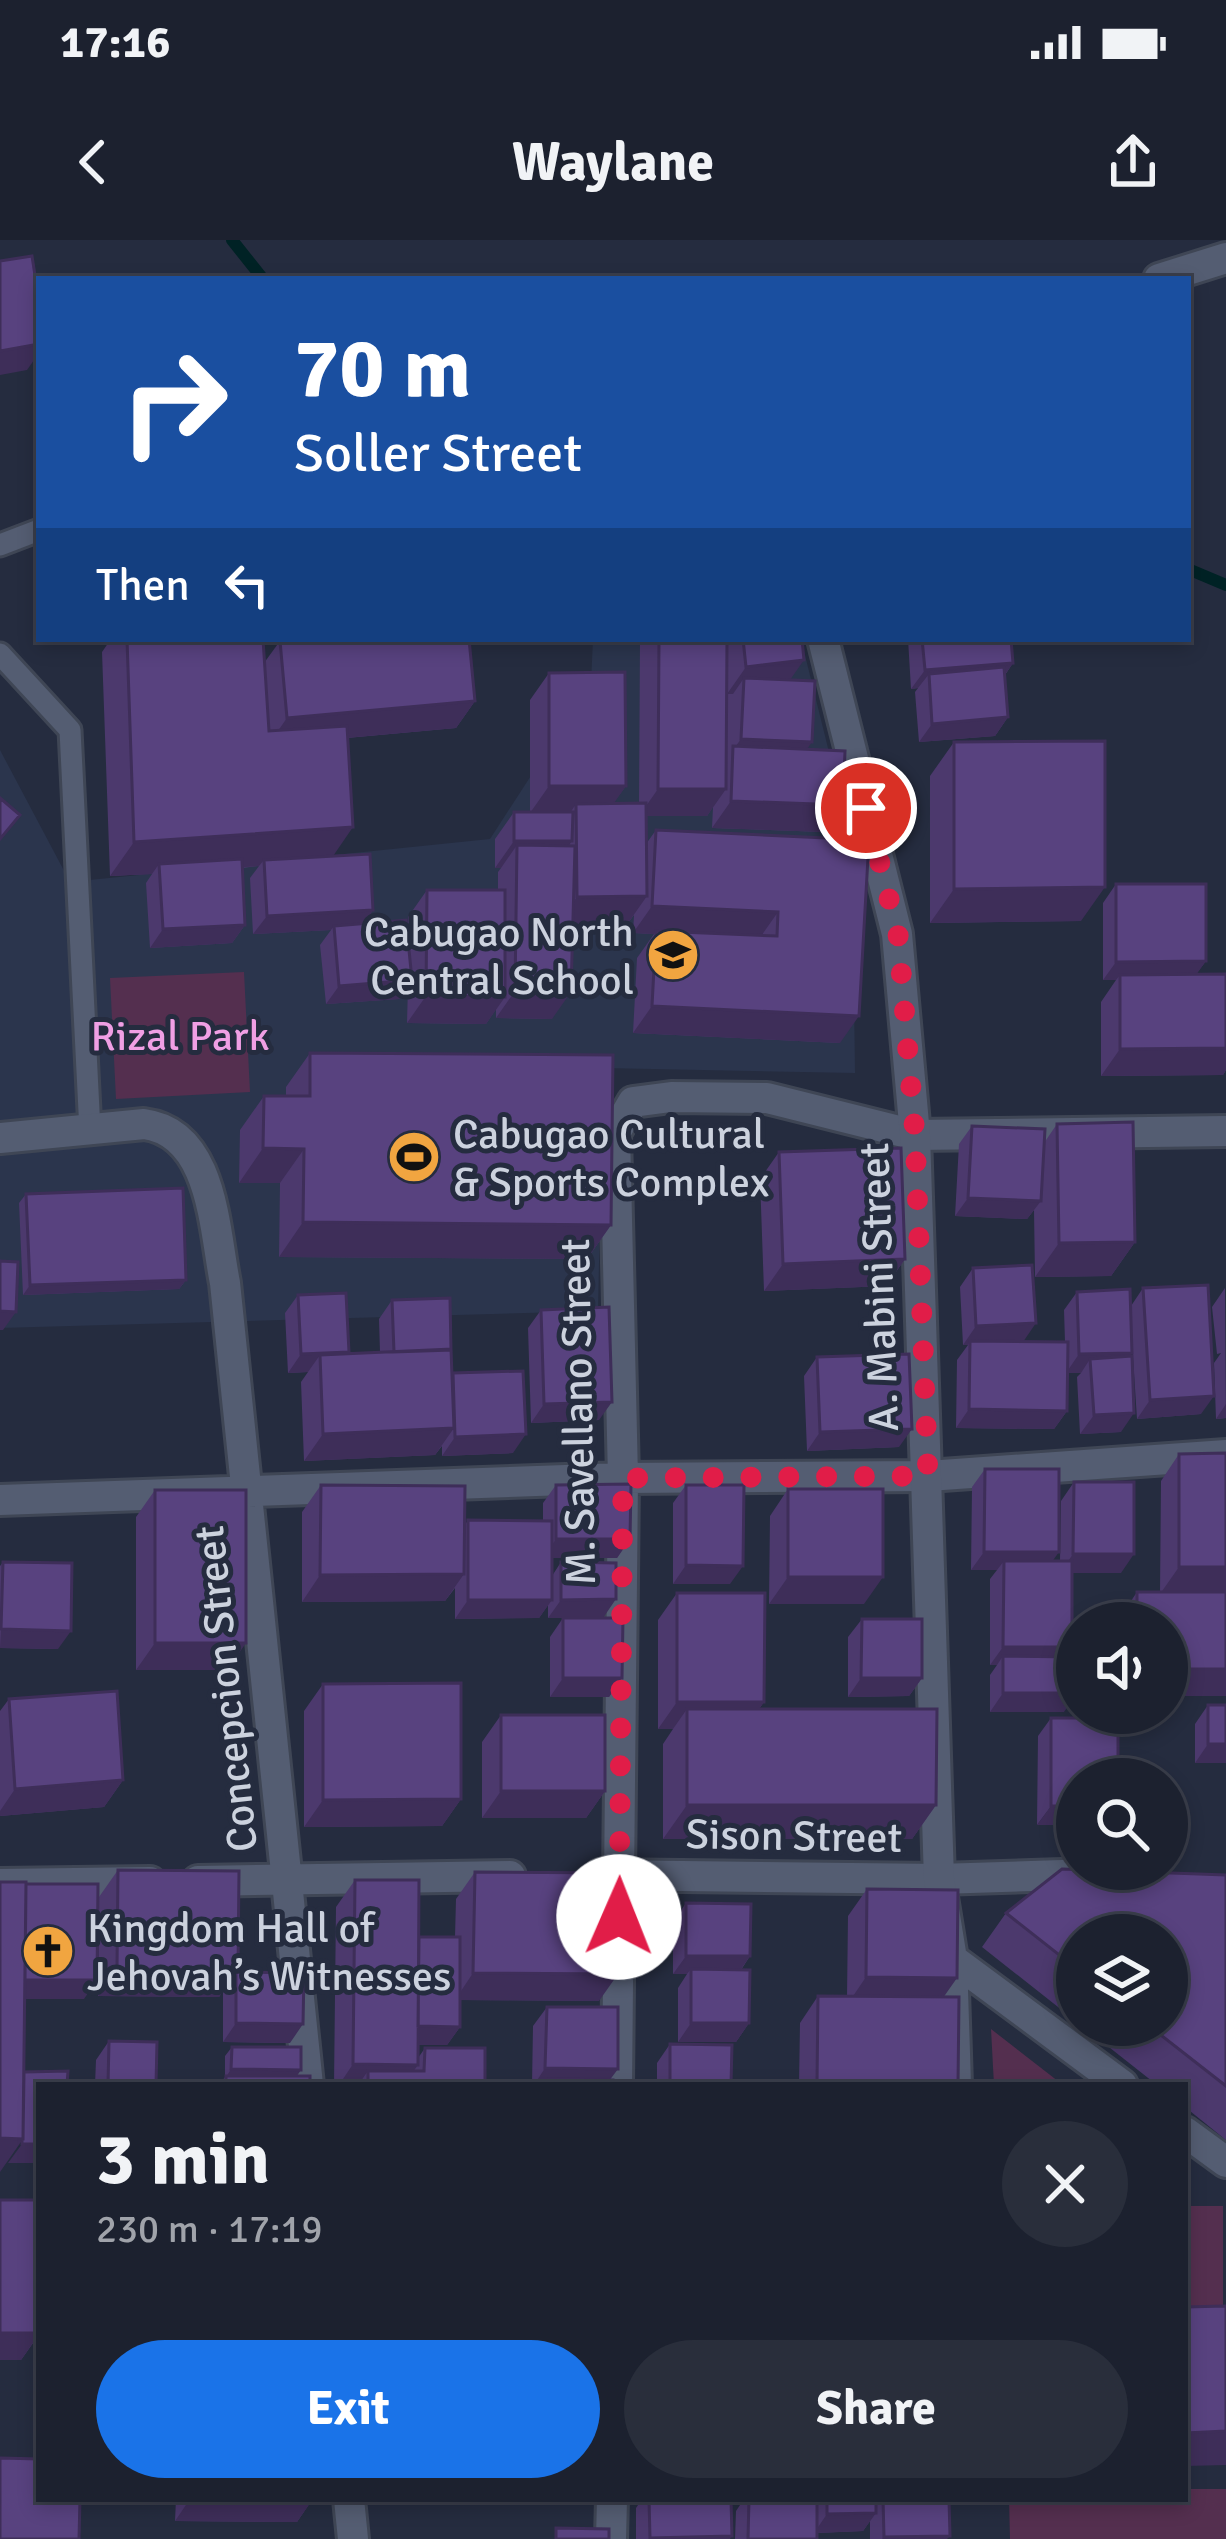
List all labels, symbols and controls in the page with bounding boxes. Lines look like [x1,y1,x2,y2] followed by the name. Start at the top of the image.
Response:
[60,15,170,70] text: 17:16
[60,129,126,195] icon: back
[512,129,714,196] text: Waylane
[1100,129,1166,195] icon: share
[294,317,471,421] text: 70 m
[96,324,252,480] icon: right
[294,420,582,487] text: Soller Street
[214,552,280,618] icon: left
[96,558,190,613] text: Then
[815,757,917,859] pin
[833,775,899,841] icon: arrive
[364,907,634,1006] place label: Cabugao North Central School
[645,927,701,983] school or university icon: Cabugao North Central School
[91,1011,269,1062] park label: Rizal Park
[453,1109,769,1208] place label: Cabugao Cultural & Sports Complex
[386,1129,442,1185] sports icon: Cabugao Cultural & Sports Complex
[849,1142,910,1432] street label: A. Mabini Street
[550,1238,607,1586] street label: M. Savellano Street
[184,1523,269,1854] street label: Concepcion Street
[1056,1602,1188,2046] map controls
[1056,1602,1188,1734] button: sound
[1056,1758,1188,1890] button: search
[685,1809,903,1864] street label: Sison Street
[556,1854,682,1980] position arrow
[87,1903,451,2002] place label: Kingdom Hall of Jehovah’s Witnesses
[1056,1914,1188,2046] button: layers
[20,1923,76,1979] church icon: Kingdom Hall of Jehovah’s Witnesses
[96,2115,270,2204] text: 3 min
[1002,2121,1128,2247] button: close
[96,2205,323,2253] text: 230 m · 17:19
[96,2340,600,2478] button: Exit
[624,2340,1128,2478] button: Share

